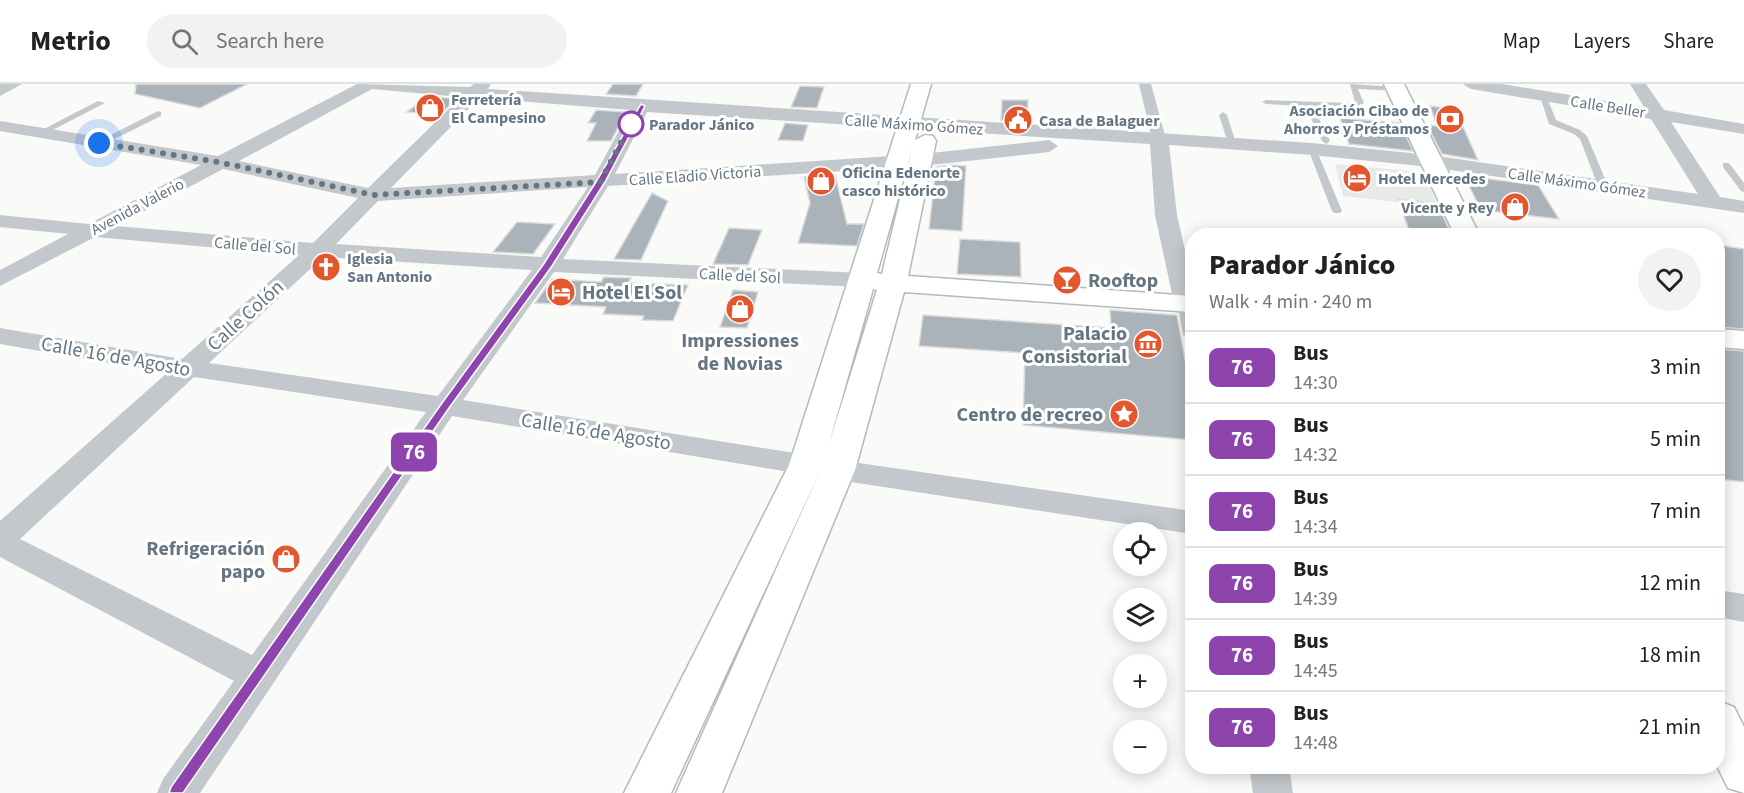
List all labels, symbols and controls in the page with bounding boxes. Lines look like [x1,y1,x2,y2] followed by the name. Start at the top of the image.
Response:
[147,14,567,68] search box
[30,21,111,61] text: Metrio
[168,25,201,58] icon: search
[216,25,324,57] text: Search here
[1503,26,1540,56] text: Map
[1573,26,1630,56] text: Layers
[1663,26,1714,56] text: Share
[451,89,546,129] place label: Ferretería El Campesino
[1569,90,1647,124] street label: Calle Beller
[414,92,446,124] shop icon: Ferretería El Campesino
[1283,100,1429,140] place label: Asociación Cibao de Ahorros y Préstamos
[1434,103,1466,135] bank icon: Asociación Cibao de Ahorros y Préstamos
[1002,104,1034,136] public building icon: Casa de Balaguer
[844,109,984,141] street label: Calle Máximo Gómez
[1039,110,1160,132] place label: Casa de Balaguer
[618,111,644,137] marker: Parador Jánico
[649,114,755,136] place label: Parador Jánico
[84,128,114,158] your location
[628,160,762,192] street label: Calle Eladio Victoria
[842,162,960,202] place label: Oficina Edenorte casco histórico
[1341,162,1373,194] hotel icon: Hotel Mercedes
[1507,162,1647,204] street label: Calle Máximo Gómez
[805,165,837,197] shop icon: Oficina Edenorte casco histórico
[1378,168,1486,190] place label: Hotel Mercedes
[87,173,188,241] street label: Avenida Valerio
[1499,191,1531,223] shop icon: Vicente y Rey
[1400,197,1495,219] place label: Vicente y Rey
[213,231,297,261] street label: Calle del Sol
[1209,245,1395,285] text: Parador Jánico
[347,248,432,288] place label: Iglesia San Antonio
[1638,248,1701,311] button: heart
[310,251,342,283] church icon: Iglesia San Antonio
[698,263,781,289] street label: Calle del Sol
[1051,264,1083,296] bar icon: Rooftop
[1088,267,1158,295] place label: Rooftop
[201,274,290,358] street label: Calle Colón
[545,276,577,308] hotel icon: Hotel El Sol
[582,279,682,307] place label: Hotel El Sol
[1209,288,1372,316] text: Walk · 4 min · 240 m
[724,293,756,325] shop icon: Impressiones de Novias
[1022,320,1127,371] place label: Palacio Consistorial
[681,327,799,378] place label: Impressiones de Novias
[1132,328,1164,360] museum icon: Palacio Consistorial
[39,330,193,384] street label: Calle 16 de Agosto
[1293,337,1329,369] text: Bus
[1650,351,1701,383] text: 3 min
[1231,352,1253,382] text: 76
[1293,369,1338,397] text: 14:30
[1108,398,1140,430] place icon: Centro de recreo
[957,401,1103,429] place label: Centro de recreo
[519,406,673,458] street label: Calle 16 de Agosto
[1293,409,1329,441] text: Bus
[1650,423,1701,455] text: 5 min
[1231,424,1253,454] text: 76
[387,432,441,472] line badge: 76
[403,437,425,467] text: 76
[1293,441,1338,469] text: 14:32
[1293,481,1329,513] text: Bus
[1650,495,1701,527] text: 7 min
[1231,496,1253,526] text: 76
[1293,513,1338,541] text: 14:34
[1113,522,1167,774] map controls
[1113,522,1167,576] button: locate
[146,535,265,586] place label: Refrigeración papo
[270,543,302,575] shop icon: Refrigeración papo
[1293,553,1329,585] text: Bus
[1639,567,1701,599] text: 12 min
[1231,568,1253,598] text: 76
[1293,585,1338,613] text: 14:39
[1113,588,1167,642] button: layers
[1293,625,1329,657] text: Bus
[1639,639,1701,671] text: 18 min
[1231,640,1253,670] text: 76
[1113,654,1167,708] button: +
[1293,657,1338,685] text: 14:45
[1293,697,1329,729] text: Bus
[1639,711,1701,743] text: 21 min
[1231,712,1253,742] text: 76
[1113,720,1167,774] button: −
[1293,729,1338,757] text: 14:48

